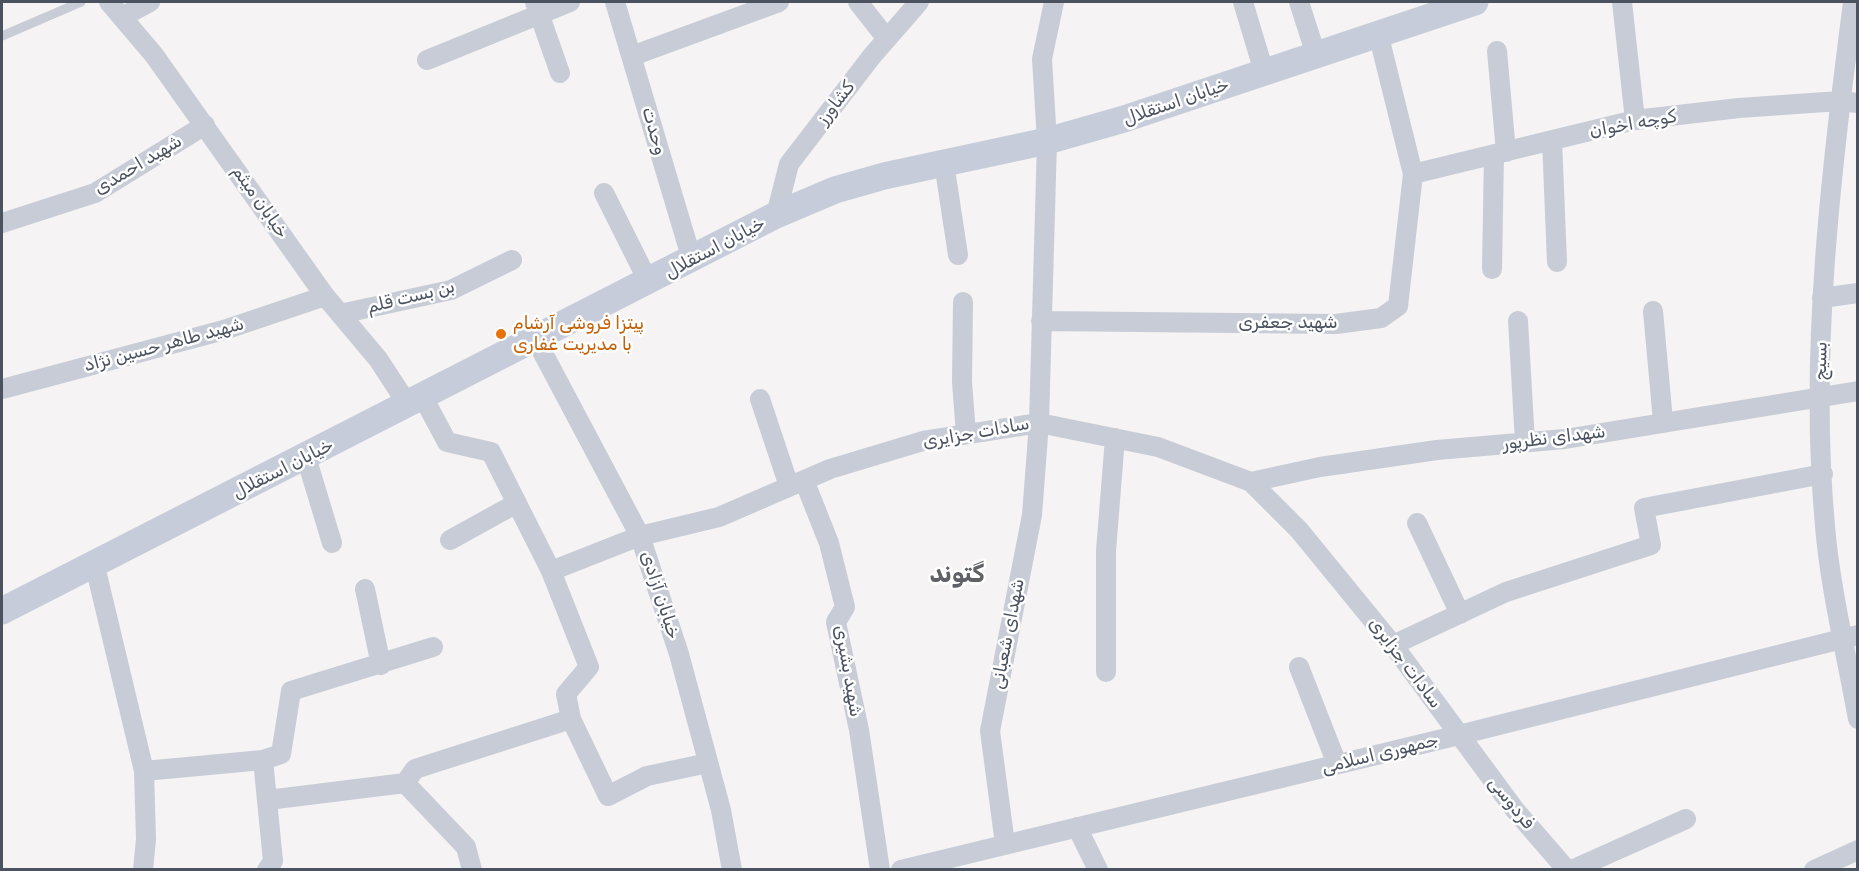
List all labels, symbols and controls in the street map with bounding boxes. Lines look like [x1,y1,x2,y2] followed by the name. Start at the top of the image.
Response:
[1120,74,1232,130] street label: خیابان استقلال
[812,77,860,129] street label: کشاورز
[637,105,671,157] street label: وحدت
[1588,106,1678,142] street label: کوچه اخوان
[90,130,186,200] street label: شهید احمدی
[227,161,293,243] street label: خیابان میثم
[661,213,769,283] street label: خیابان استقلال
[365,276,457,318] street label: بن بست قلم
[1238,312,1338,334] street label: شهید جعفری
[82,313,246,377] street label: شهید طاهر حسین نژاد
[513,313,644,356] place label: پیتزا فروشی آرشام با مدیریت غفاری
[494,327,508,341] marker: پیتزا فروشی آرشام با مدیریت غفاری
[1810,341,1832,381] street label: بسیج
[921,413,1031,453] street label: سادات جزایری
[1501,421,1607,455] street label: شهدای نظرپور
[229,434,337,504] street label: خیابان استقلال
[636,548,684,642] street label: خیابان آزادی
[930,561,984,589] district label: گتوند
[987,577,1029,691] street label: شهدای شعبانی
[1364,613,1446,713] street label: سادات جزایری
[829,623,867,719] street label: شهید بشیری
[1319,729,1441,779] street label: جمهوری اسلامی
[1483,772,1539,834] street label: فردوسی

